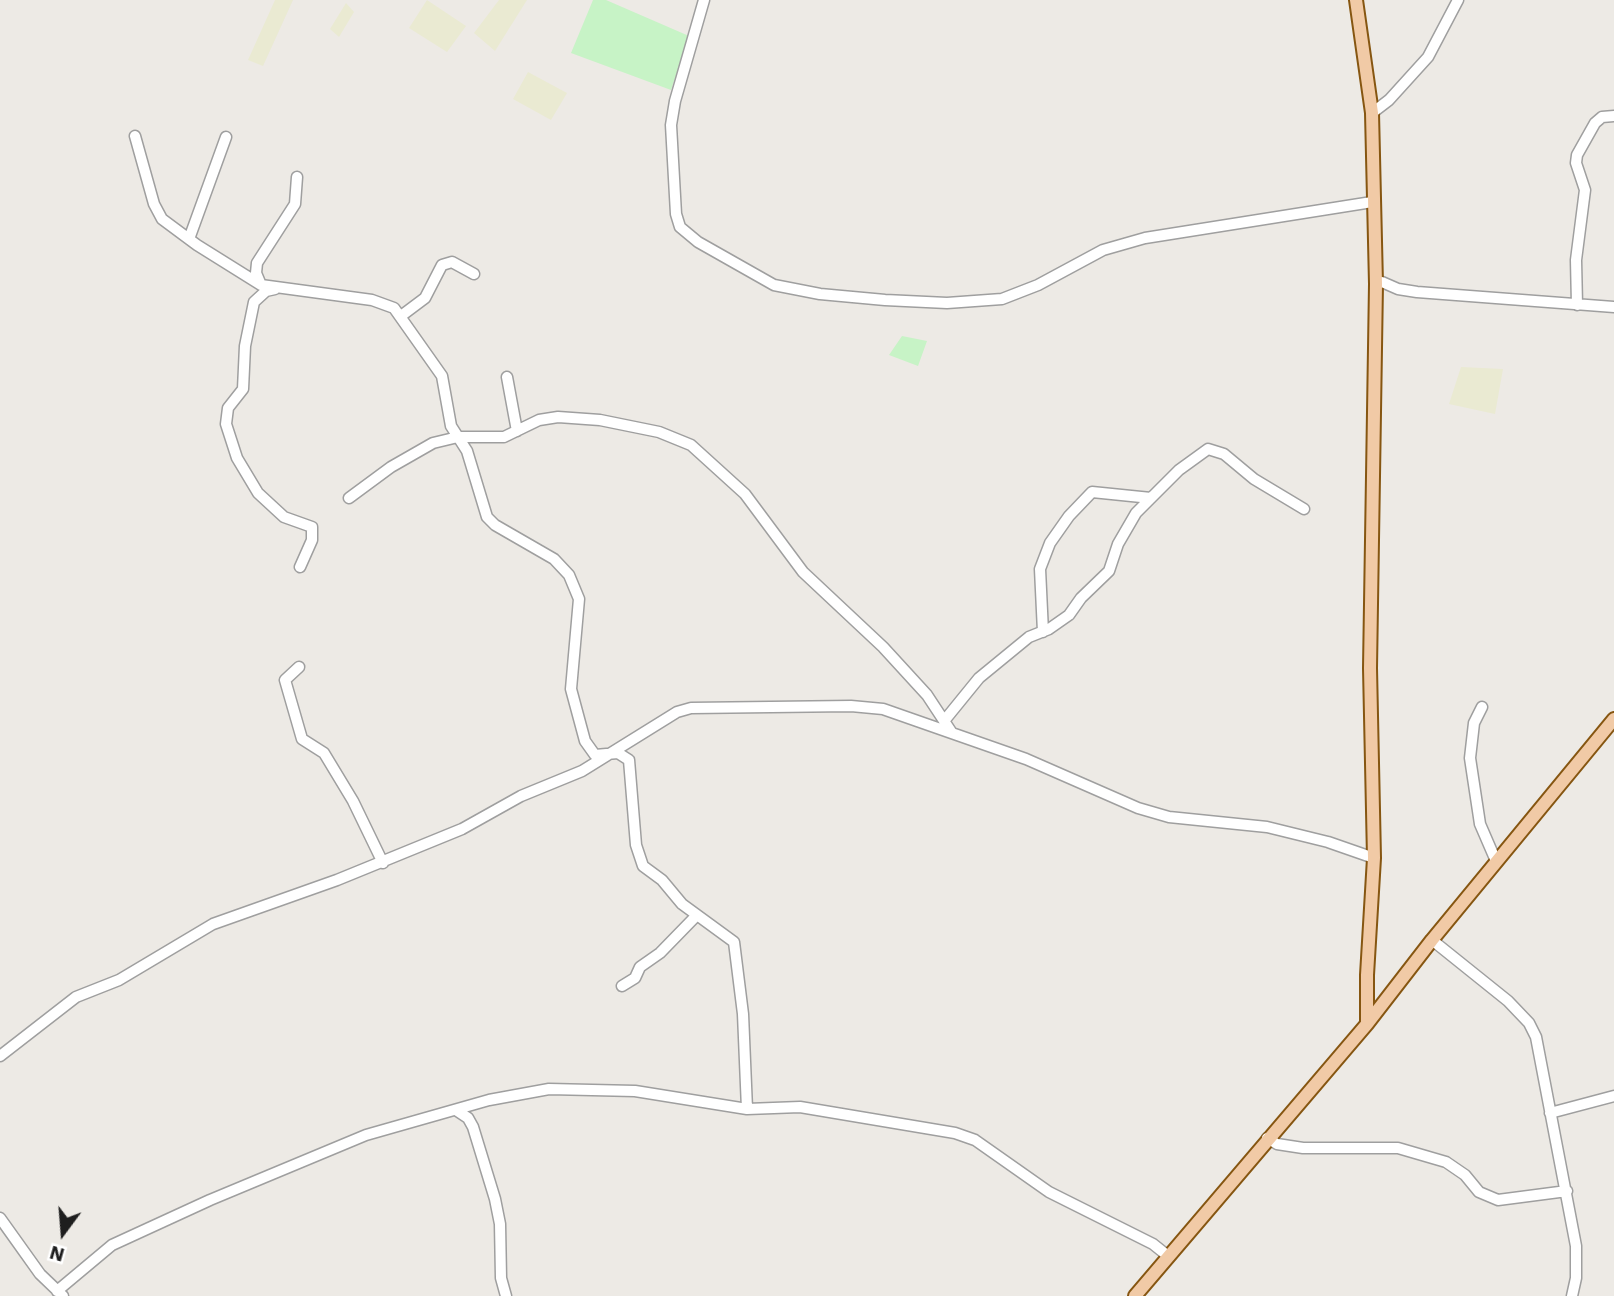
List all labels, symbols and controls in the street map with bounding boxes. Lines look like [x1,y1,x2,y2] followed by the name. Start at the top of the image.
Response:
[28,1198,98,1268] north arrow
[47,1241,67,1267] text: N

